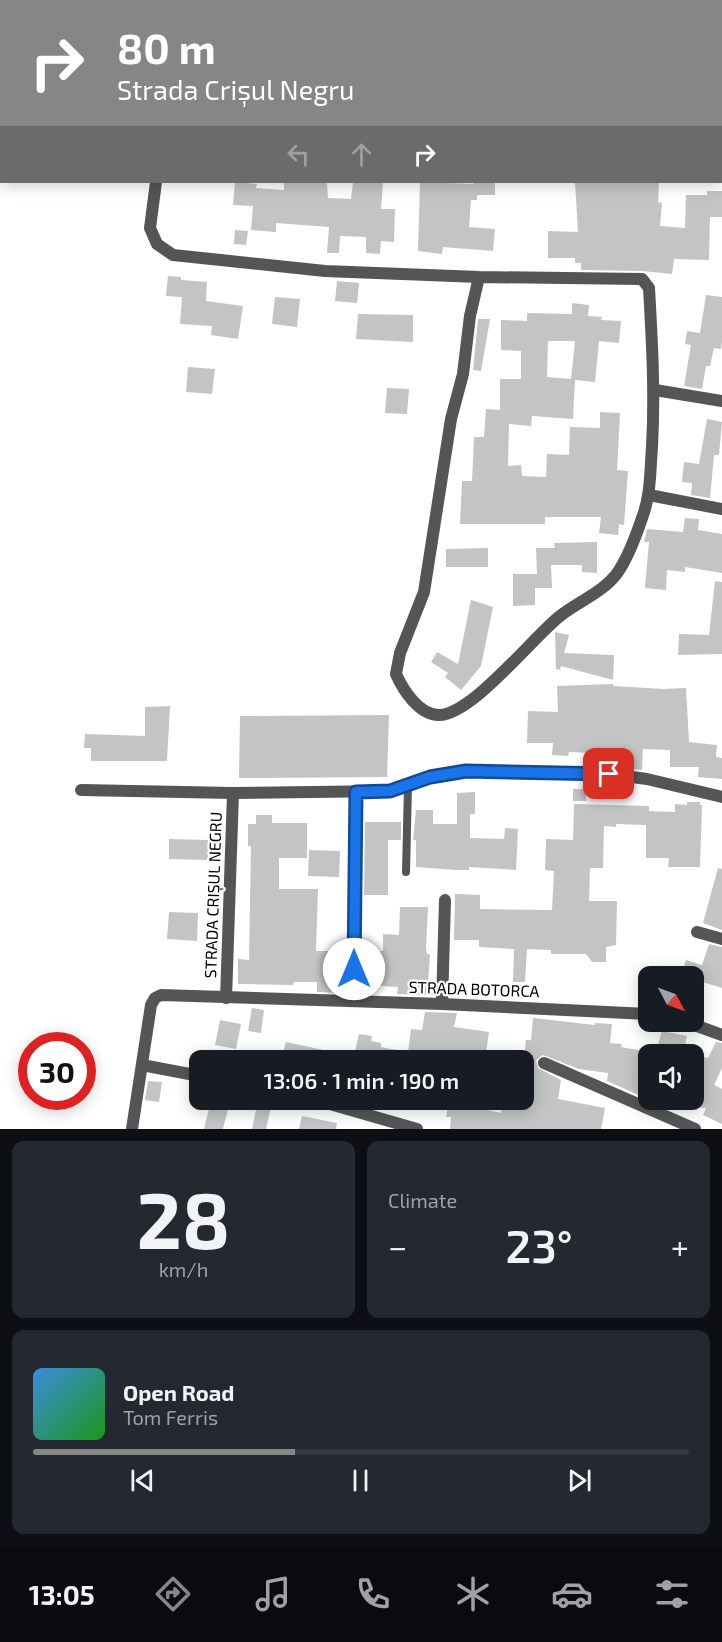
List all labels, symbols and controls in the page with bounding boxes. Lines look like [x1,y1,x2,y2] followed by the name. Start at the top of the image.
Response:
[117,22,216,72] text: 80 m
[18,24,96,102] icon: right
[117,73,354,105] text: Strada Crișul Negru
[282,138,315,171] icon: left
[345,138,378,171] icon: ahead
[408,138,441,171] icon: right
[583,748,634,799] pin
[592,757,625,790] icon: arrive
[200,811,227,979] street label: STRADA CRIȘUL NEGRU
[322,937,386,1001] position arrow
[638,966,704,1032] north arrow
[638,966,704,1110] map controls
[408,977,540,1000] street label: STRADA BOTORCA
[18,1032,96,1110] speed limit sign: 30
[638,1044,704,1110] button: sound
[264,1067,459,1093] text: 13:06 · 1 min · 190 m
[137,1171,230,1265] text: 28
[388,1188,457,1212] text: Climate
[506,1218,573,1272] text: 23°
[388,1226,407,1266] text: −
[671,1226,689,1266] text: +
[159,1257,208,1281] text: km/h
[123,1379,235,1405] text: Open Road
[123,1405,218,1429] text: Tom Ferris
[126,1464,159,1497] icon: previous
[344,1464,377,1497] icon: pause
[563,1464,596,1497] icon: next
[152,1573,194,1615] icon: directions
[252,1573,294,1615] icon: music
[352,1573,394,1615] icon: phone
[452,1573,494,1615] icon: climate
[551,1573,593,1615] icon: car
[651,1573,693,1615] icon: filters
[29,1578,95,1610] text: 13:05

